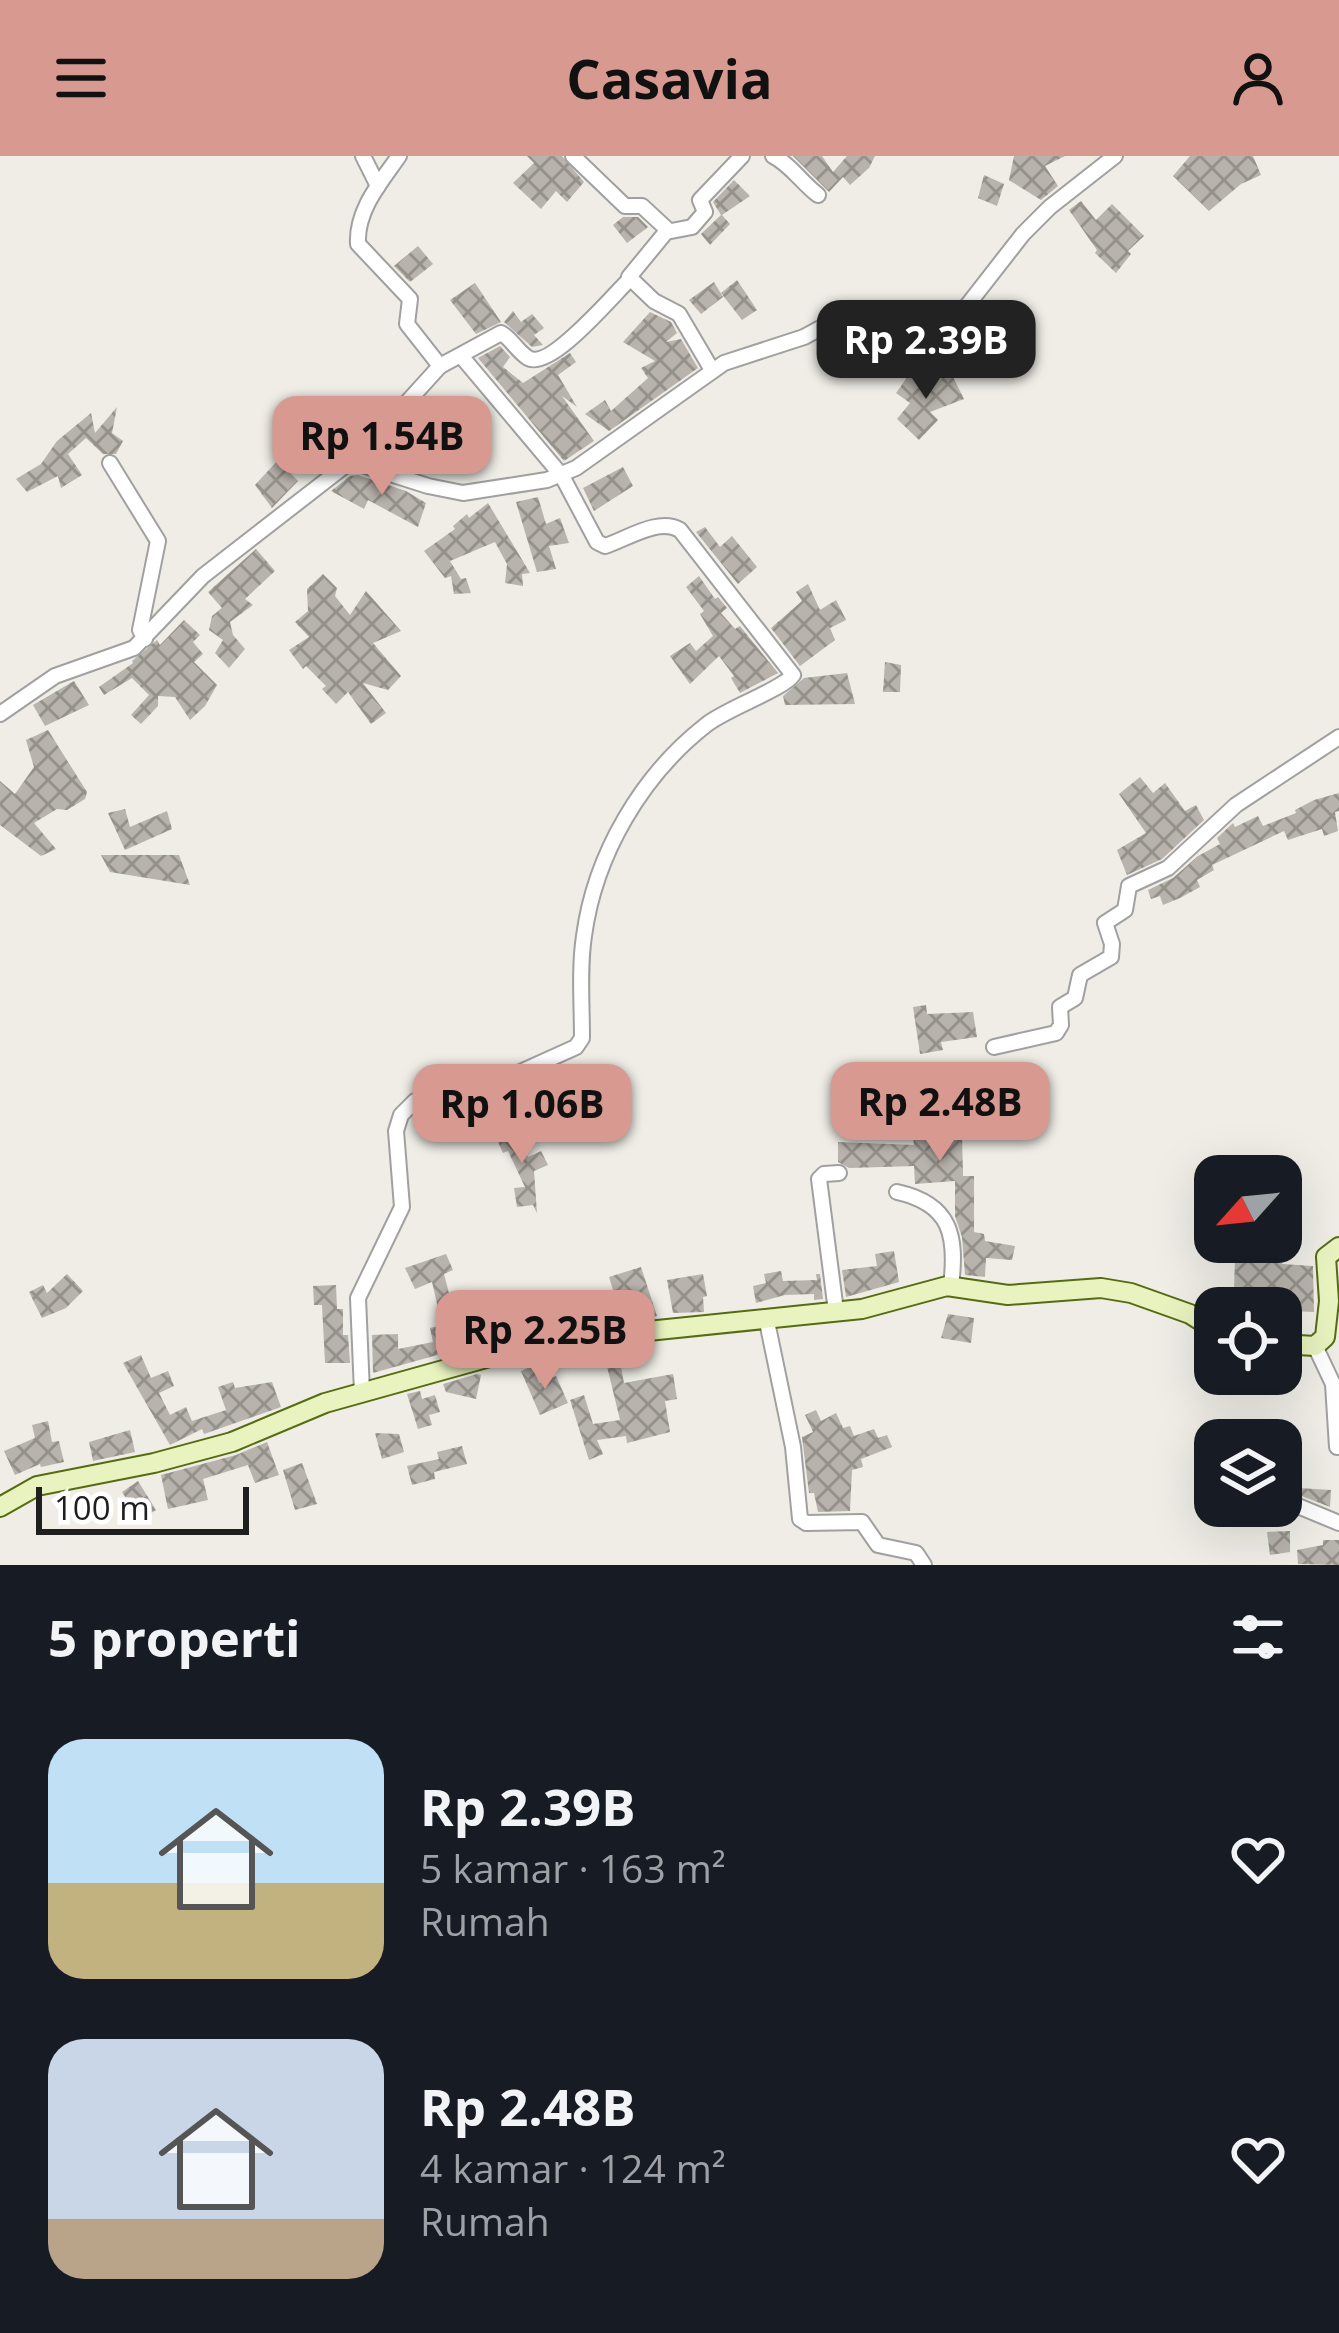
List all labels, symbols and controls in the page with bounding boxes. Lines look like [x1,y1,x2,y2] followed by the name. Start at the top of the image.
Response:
[566,41,773,115] text: Casavia
[48,45,114,111] icon: menu
[1225,45,1291,111] icon: person
[802,300,1050,402] pin: Rp 2.39B
[844,312,1008,365] text: Rp 2.39B
[258,396,506,498] pin: Rp 1.54B
[300,408,464,461] text: Rp 1.54B
[816,1062,1064,1164] pin: Rp 2.48B
[398,1064,646,1166] pin: Rp 1.06B
[858,1074,1022,1127] text: Rp 2.48B
[440,1076,604,1129] text: Rp 1.06B
[1194,1155,1302,1263] north arrow
[1194,1155,1302,1527] map controls
[1194,1287,1302,1395] button: locate
[421,1290,669,1392] pin: Rp 2.25B
[463,1302,627,1355] text: Rp 2.25B
[1194,1419,1302,1527] button: layers
[36,1481,249,1534] scale bar
[54,1485,150,1530] text: 100 m
[48,1602,301,1672] text: 5 properti
[1225,1604,1291,1670] icon: filters
[420,1771,635,1841] text: Rp 2.39B
[144,1787,288,1931] icon: home
[1225,1826,1291,1892] icon: heart
[420,1841,726,1894] text: 5 kamar · 163 m²
[420,1894,550,1947] text: Rumah
[420,2071,635,2141] text: Rp 2.48B
[144,2087,288,2231] icon: home
[1225,2126,1291,2192] icon: heart
[420,2141,726,2194] text: 4 kamar · 124 m²
[420,2194,550,2247] text: Rumah

